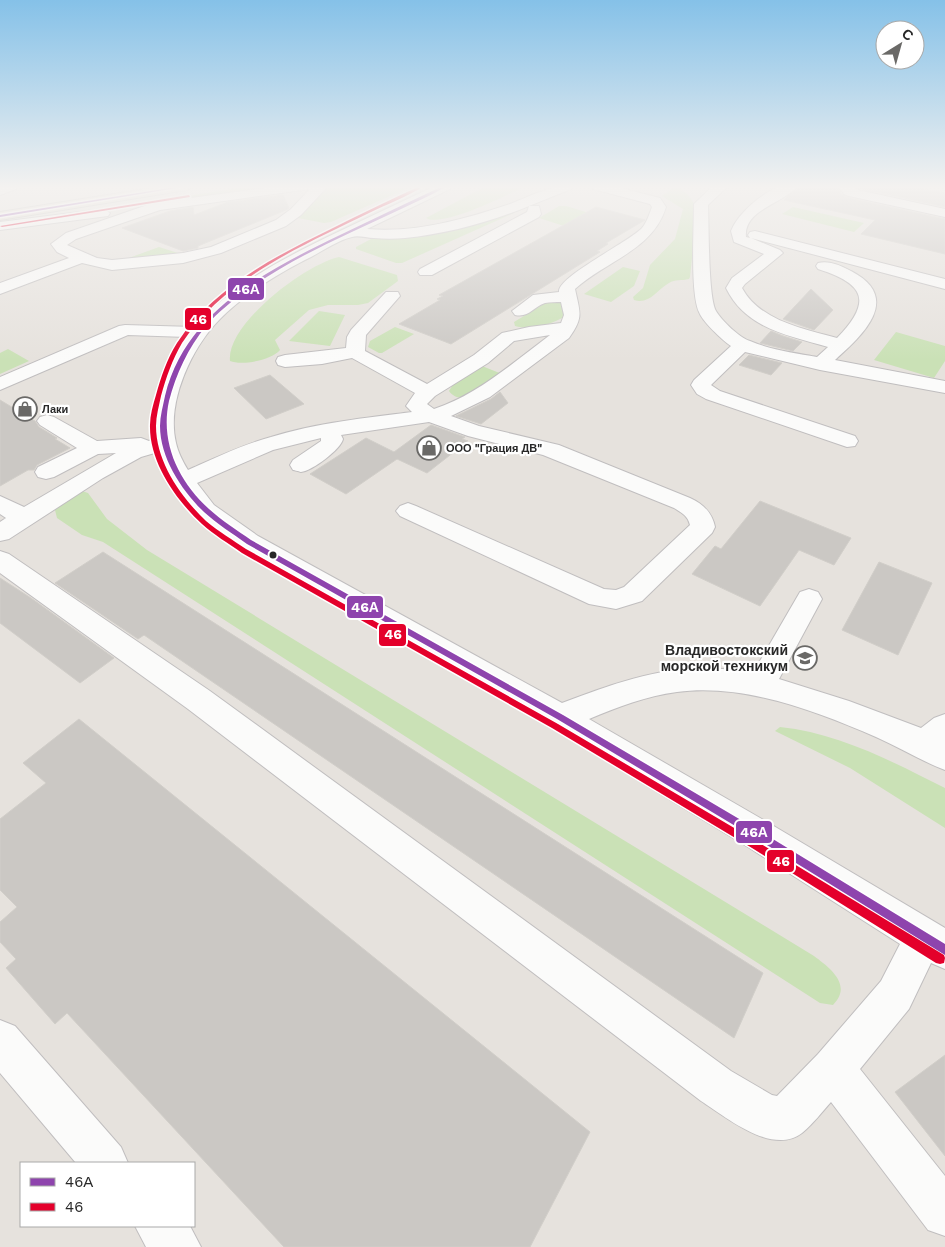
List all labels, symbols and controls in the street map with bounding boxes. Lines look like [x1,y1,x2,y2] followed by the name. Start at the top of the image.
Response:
[875,20,925,70] north arrow
[899,25,917,44] text: С
[227,277,265,301] line badge: 46А
[232,281,260,297] text: 46А
[184,307,212,331] line badge: 46
[189,311,207,327] text: 46
[12,396,38,422] shop icon: Лаки
[42,403,68,416] place label: Лаки
[416,435,442,461] shop icon: ООО "Грация ДВ"
[446,442,542,455] place label: ООО "Грация ДВ"
[268,550,278,560] unlabelled marker
[346,595,384,619] line badge: 46А
[351,599,379,615] text: 46А
[378,623,407,647] line badge: 46
[384,626,402,642] text: 46
[661,642,788,674] place label: Владивостокский морской техникум
[792,645,818,671] school or university icon: Владивостокский морской техникум
[735,820,773,844] line badge: 46А
[740,824,768,840] text: 46А
[766,849,795,873] line badge: 46
[772,853,790,869] text: 46
[20,1162,195,1227] legend
[65,1173,93,1191] text: 46А
[65,1198,83,1216] text: 46

